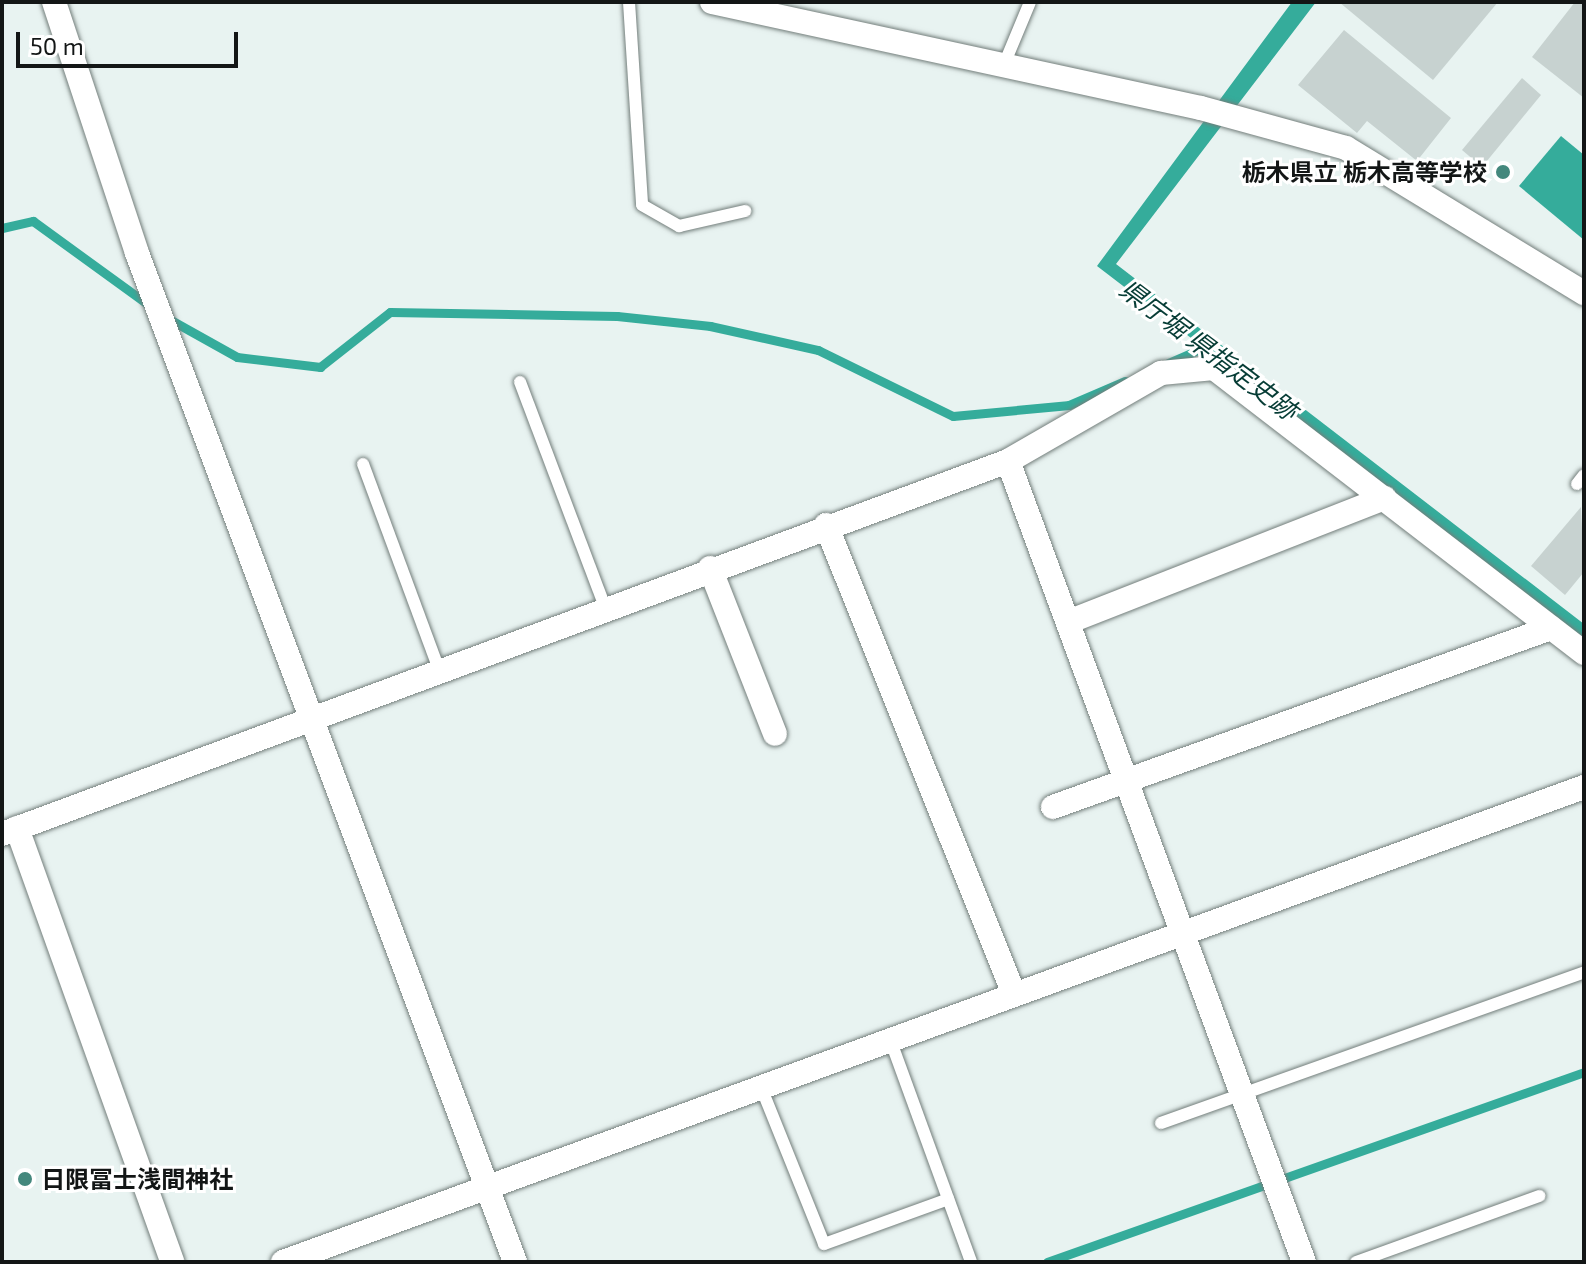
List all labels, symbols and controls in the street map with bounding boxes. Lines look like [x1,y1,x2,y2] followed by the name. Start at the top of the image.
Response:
[20,16,242,66] scale bar
[30,31,84,60] text: 50 m
[1242,158,1487,186] place label: 栃木県立 栃木高等学校
[1494,163,1512,181] marker: 栃木県立 栃木高等学校
[1114,272,1304,426] water label: 県庁堀 県指定史跡
[41,1165,233,1193] place label: 日限冨士浅間神社
[16,1170,34,1188] marker: 日限冨士浅間神社

